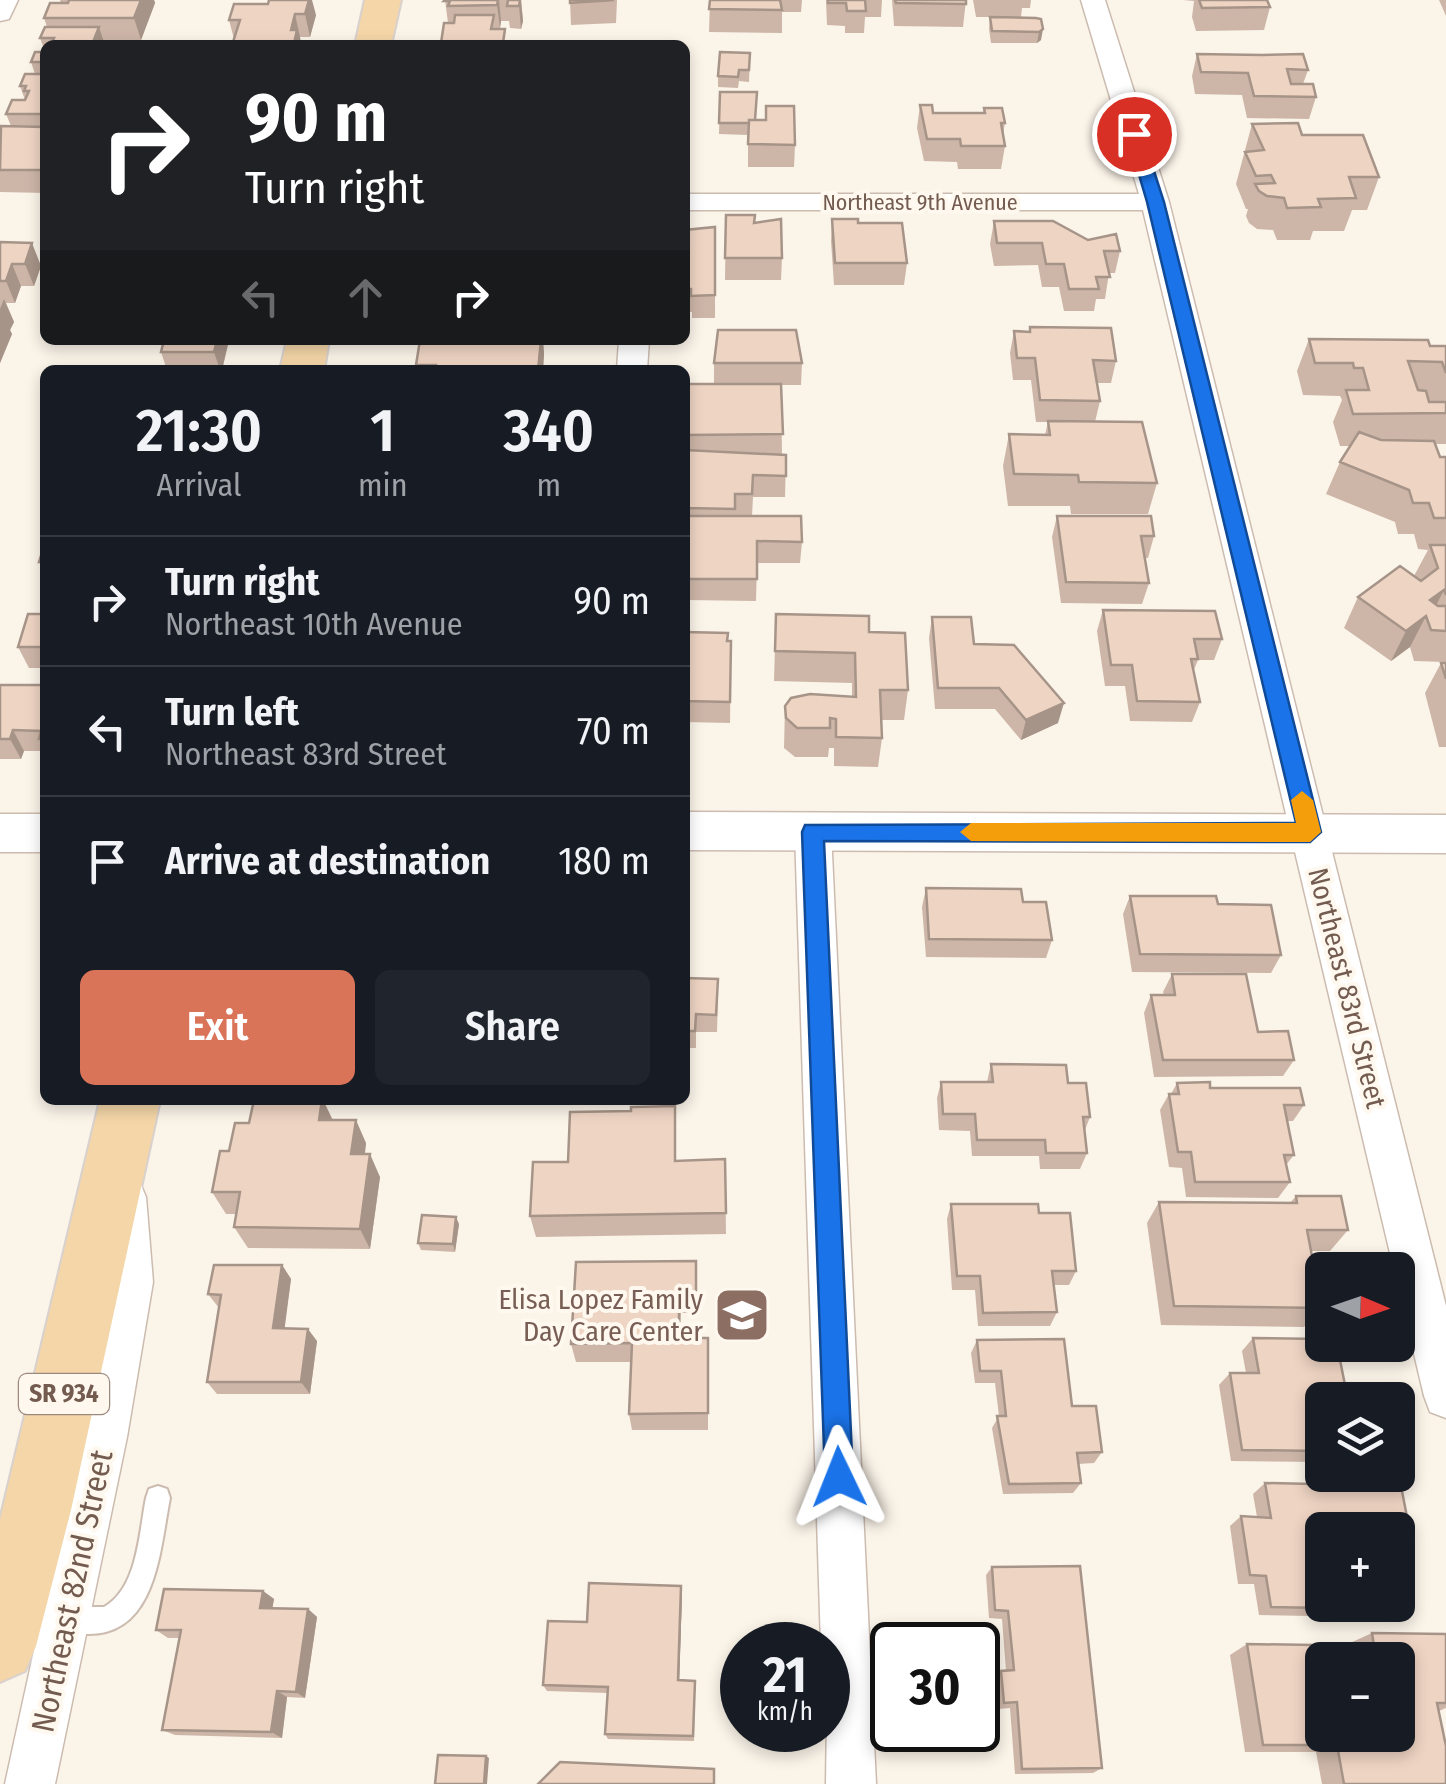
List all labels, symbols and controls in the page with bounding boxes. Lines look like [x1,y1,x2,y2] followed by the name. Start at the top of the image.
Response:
[245,76,387,160] text: 90 m
[80,80,210,210] icon: right
[1092,92,1177,177] pin
[1107,107,1162,162] icon: arrive
[245,161,424,215] text: Turn right
[822,189,1018,216] street label: Northeast 9th Avenue
[233,270,288,325] icon: left
[338,270,393,325] icon: ahead
[443,270,498,325] icon: right
[136,395,262,467] text: 21:30
[370,395,395,467] text: 1
[503,395,594,467] text: 340
[157,466,241,504] text: Arrival
[358,466,408,504] text: min
[536,466,561,504] text: m
[165,559,319,605] text: Turn right
[80,574,135,629] icon: right
[574,578,650,624] text: 90 m
[165,605,463,643] text: Northeast 10th Avenue
[165,689,299,735] text: Turn left
[80,704,135,759] icon: left
[577,708,650,754] text: 70 m
[165,735,446,773] text: Northeast 83rd Street
[80,834,135,889] icon: arrive
[165,838,490,884] text: Arrive at destination
[558,838,650,884] text: 180 m
[1301,865,1393,1112] street label: Northeast 83rd Street
[80,970,355,1085] button: Exit
[375,970,650,1085] button: Share
[1305,1252,1415,1362] north arrow
[1305,1252,1415,1752] map controls
[498,1283,704,1348] place label: Elisa Lopez Family Day Care Center
[712,1285,772,1345] school or university icon: Elisa Lopez Family Day Care Center
[19,1374,109,1414] road number: SR 934
[1305,1382,1415,1492] button: layers
[787,1425,891,1529] position arrow
[24,1446,121,1736] street label: Northeast 82nd Street
[1305,1512,1415,1622] button: +
[870,1622,1000,1752] speed limit sign: 30
[1305,1642,1415,1752] button: −
[763,1645,807,1705] text: 21
[757,1697,813,1727] text: km/h

